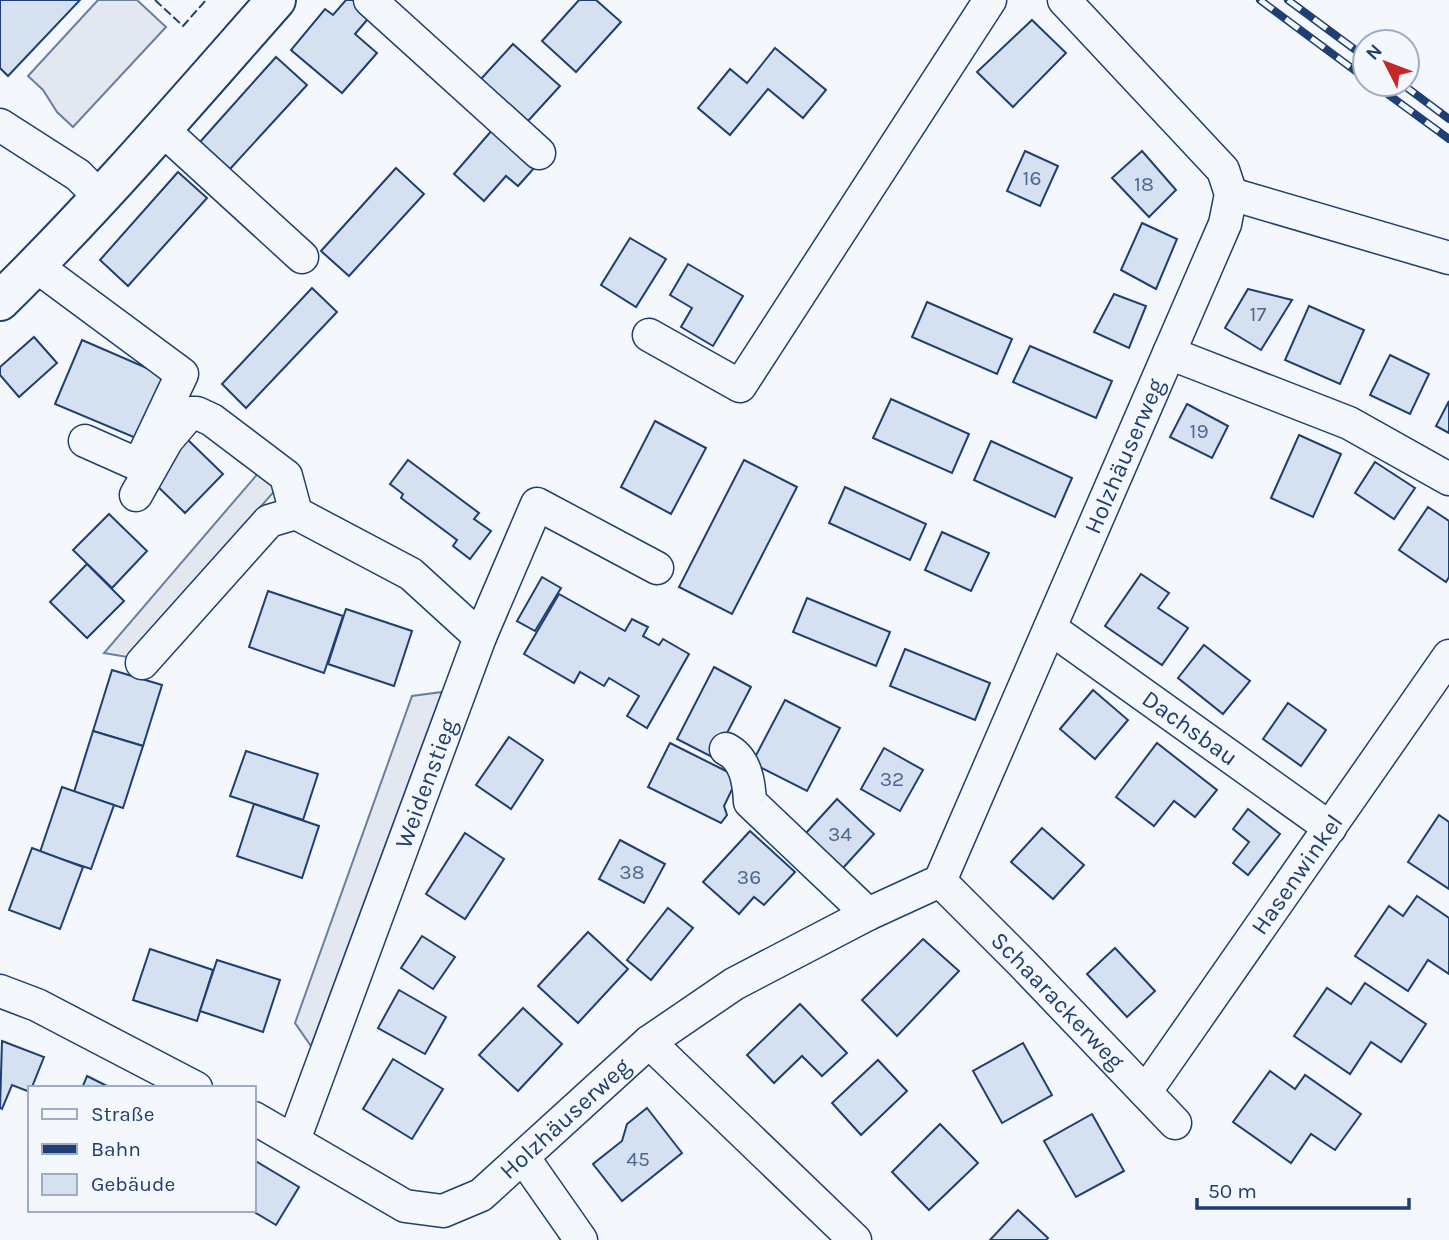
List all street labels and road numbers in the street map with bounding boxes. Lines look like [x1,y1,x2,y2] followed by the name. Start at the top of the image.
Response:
[1078,374,1170,538] street label: Holzhäuserweg
[1137,684,1243,771] street label: Dachsbau
[389,715,463,852] street label: Weidenstieg
[1245,809,1348,940] street label: Hasenwinkel
[985,926,1131,1076] street label: Schaarackerweg
[494,1052,636,1185] street label: Holzhäuserweg

